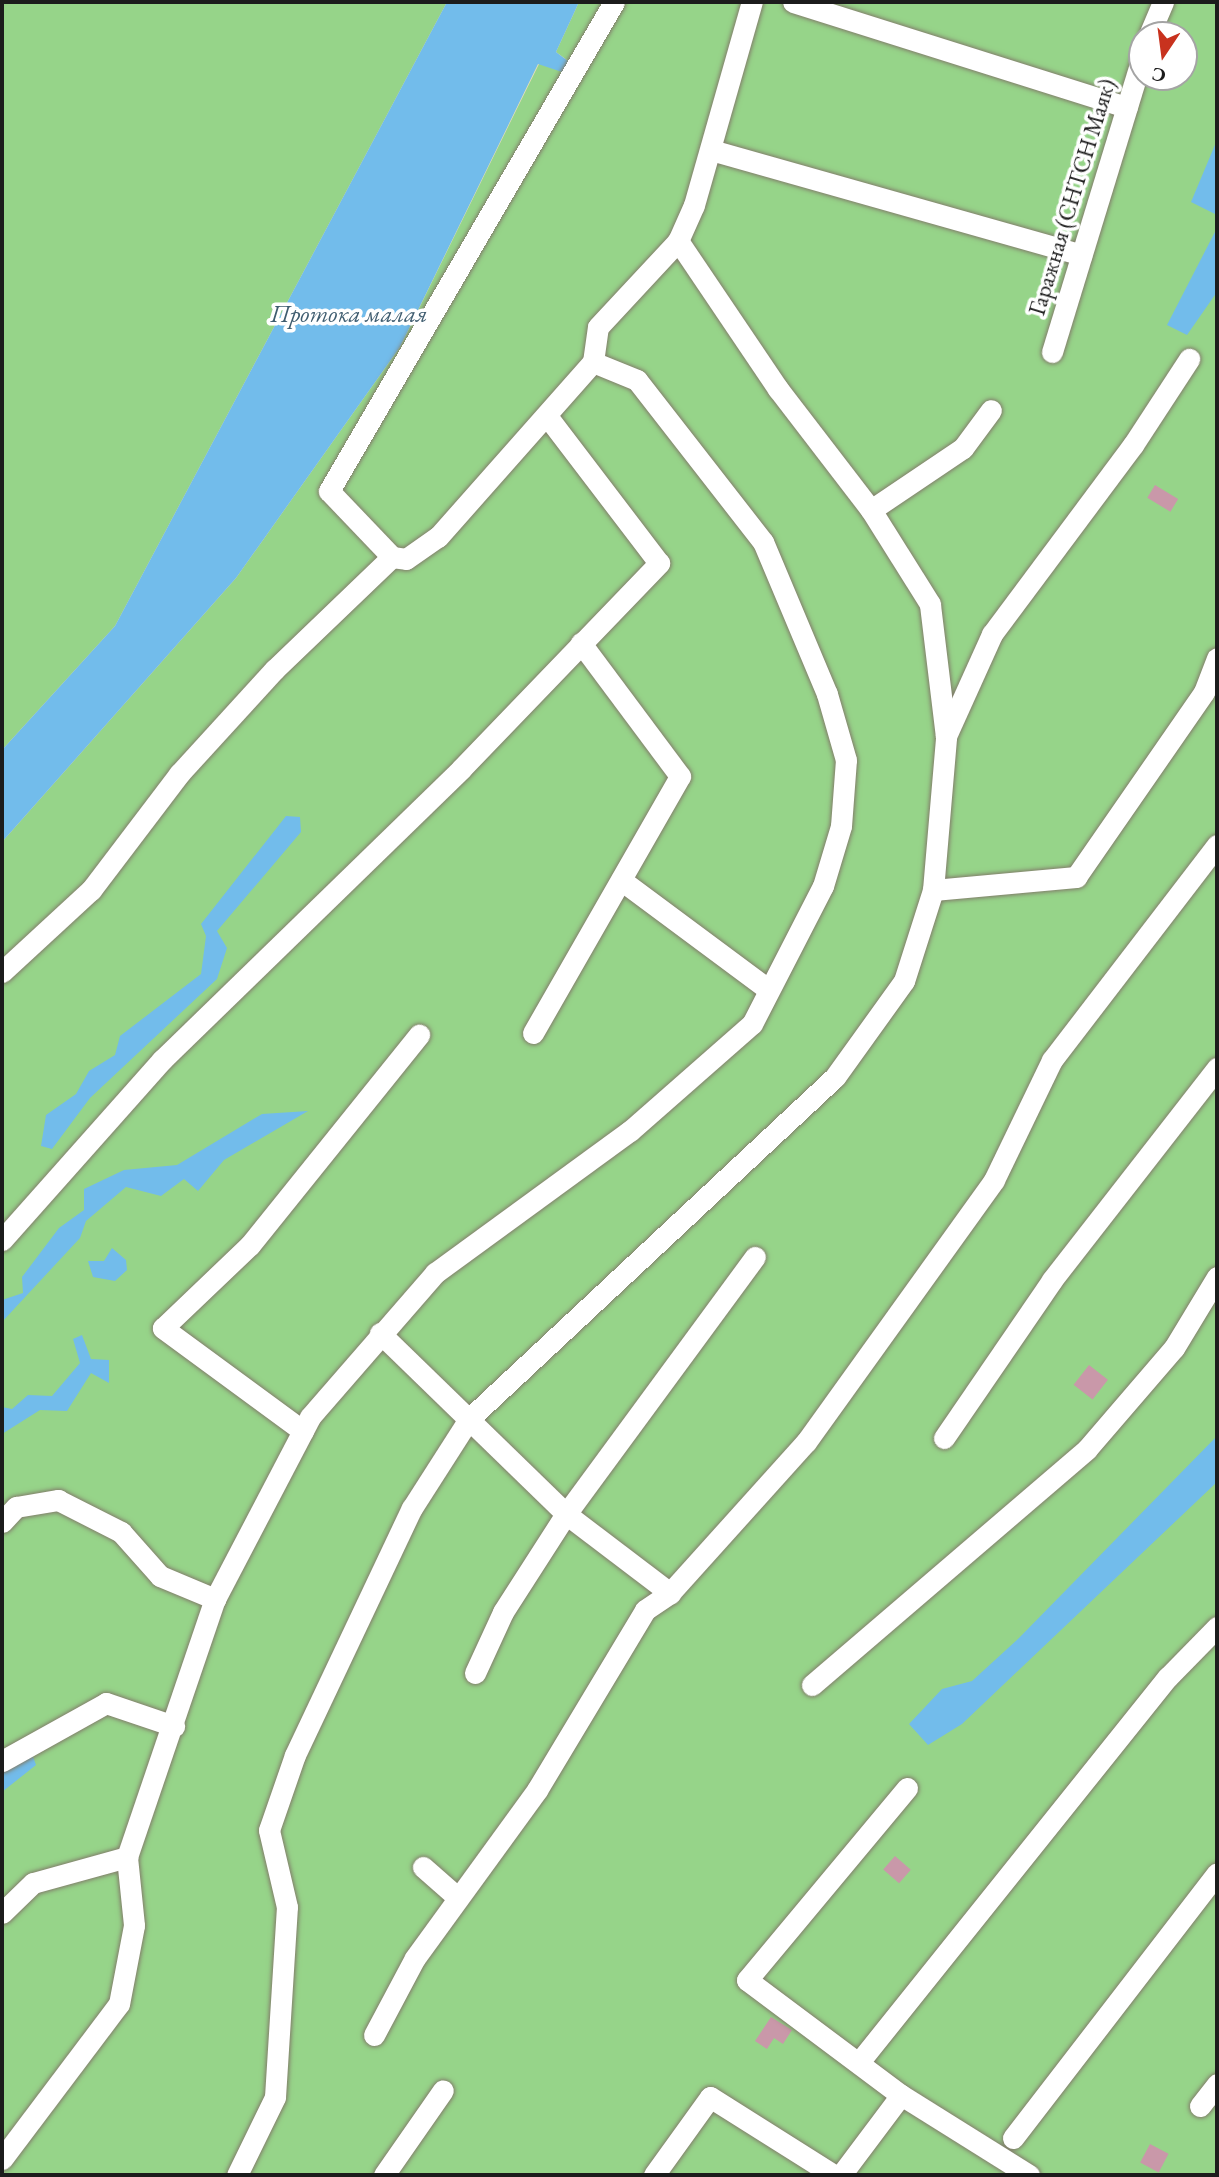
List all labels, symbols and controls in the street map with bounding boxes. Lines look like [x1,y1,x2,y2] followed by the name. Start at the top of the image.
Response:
[1128,21,1198,91] north arrow
[1149,61,1168,89] text: С
[1023,75,1121,319] street label: Гаражная (СНТСН Маяк)
[270,300,428,328] water label: Протока малая

